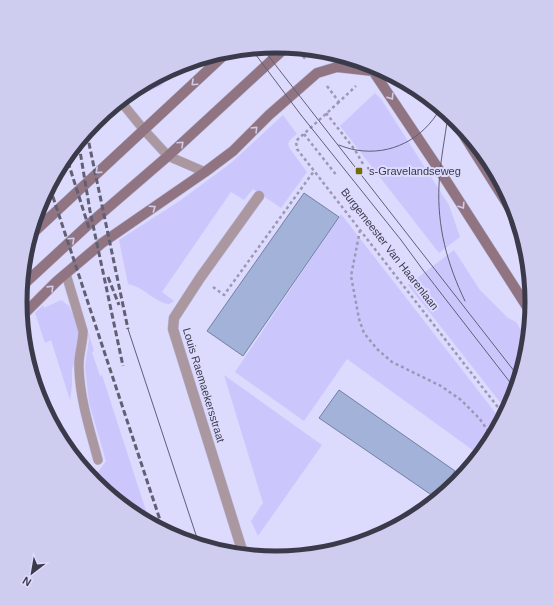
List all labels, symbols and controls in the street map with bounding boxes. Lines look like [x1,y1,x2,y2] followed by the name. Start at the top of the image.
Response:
[191,79,199,86] one-way arrow
[386,93,394,100] one-way arrow
[250,126,258,134] one-way arrow
[176,141,184,149] one-way arrow
[367,165,461,177] place label: 's-Gravelandseweg
[354,166,364,176] marker: 's-Gravelandseweg
[95,167,103,174] one-way arrow
[339,186,441,312] street label: Burgemeester Van Haarenlaan
[458,201,465,208] one-way arrow
[149,205,156,213] one-way arrow
[67,237,75,244] one-way arrow
[46,285,54,293] one-way arrow
[181,326,227,444] street label: Louis Raemaekersstraat
[12,553,52,593] north arrow
[20,574,33,589] text: N

